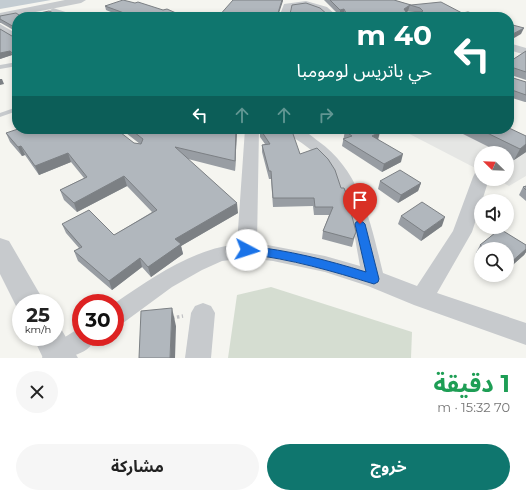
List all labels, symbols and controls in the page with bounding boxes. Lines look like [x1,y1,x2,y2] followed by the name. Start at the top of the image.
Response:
[356,18,432,52] text: 40 m
[446,28,498,80] icon: left
[296,60,432,82] text: حي باتريس لومومبا
[189,104,211,126] icon: left
[231,104,253,126] icon: ahead
[273,104,295,126] icon: ahead
[315,104,337,126] icon: right
[474,146,514,186] north arrow
[474,146,514,282] map controls
[343,183,377,224] pin
[349,189,371,211] icon: arrive
[474,194,514,234] button: sound
[226,229,268,271] position arrow
[474,242,514,282] button: search
[72,294,124,346] speed limit sign: 30
[26,303,50,327] text: 25
[25,323,51,336] text: km/h
[433,369,510,398] text: 1 دقيقة
[16,371,58,413] button: close
[437,399,510,415] text: 70 m · 15:32
[16,444,259,490] button: مشاركة
[267,444,510,490] button: خروج

